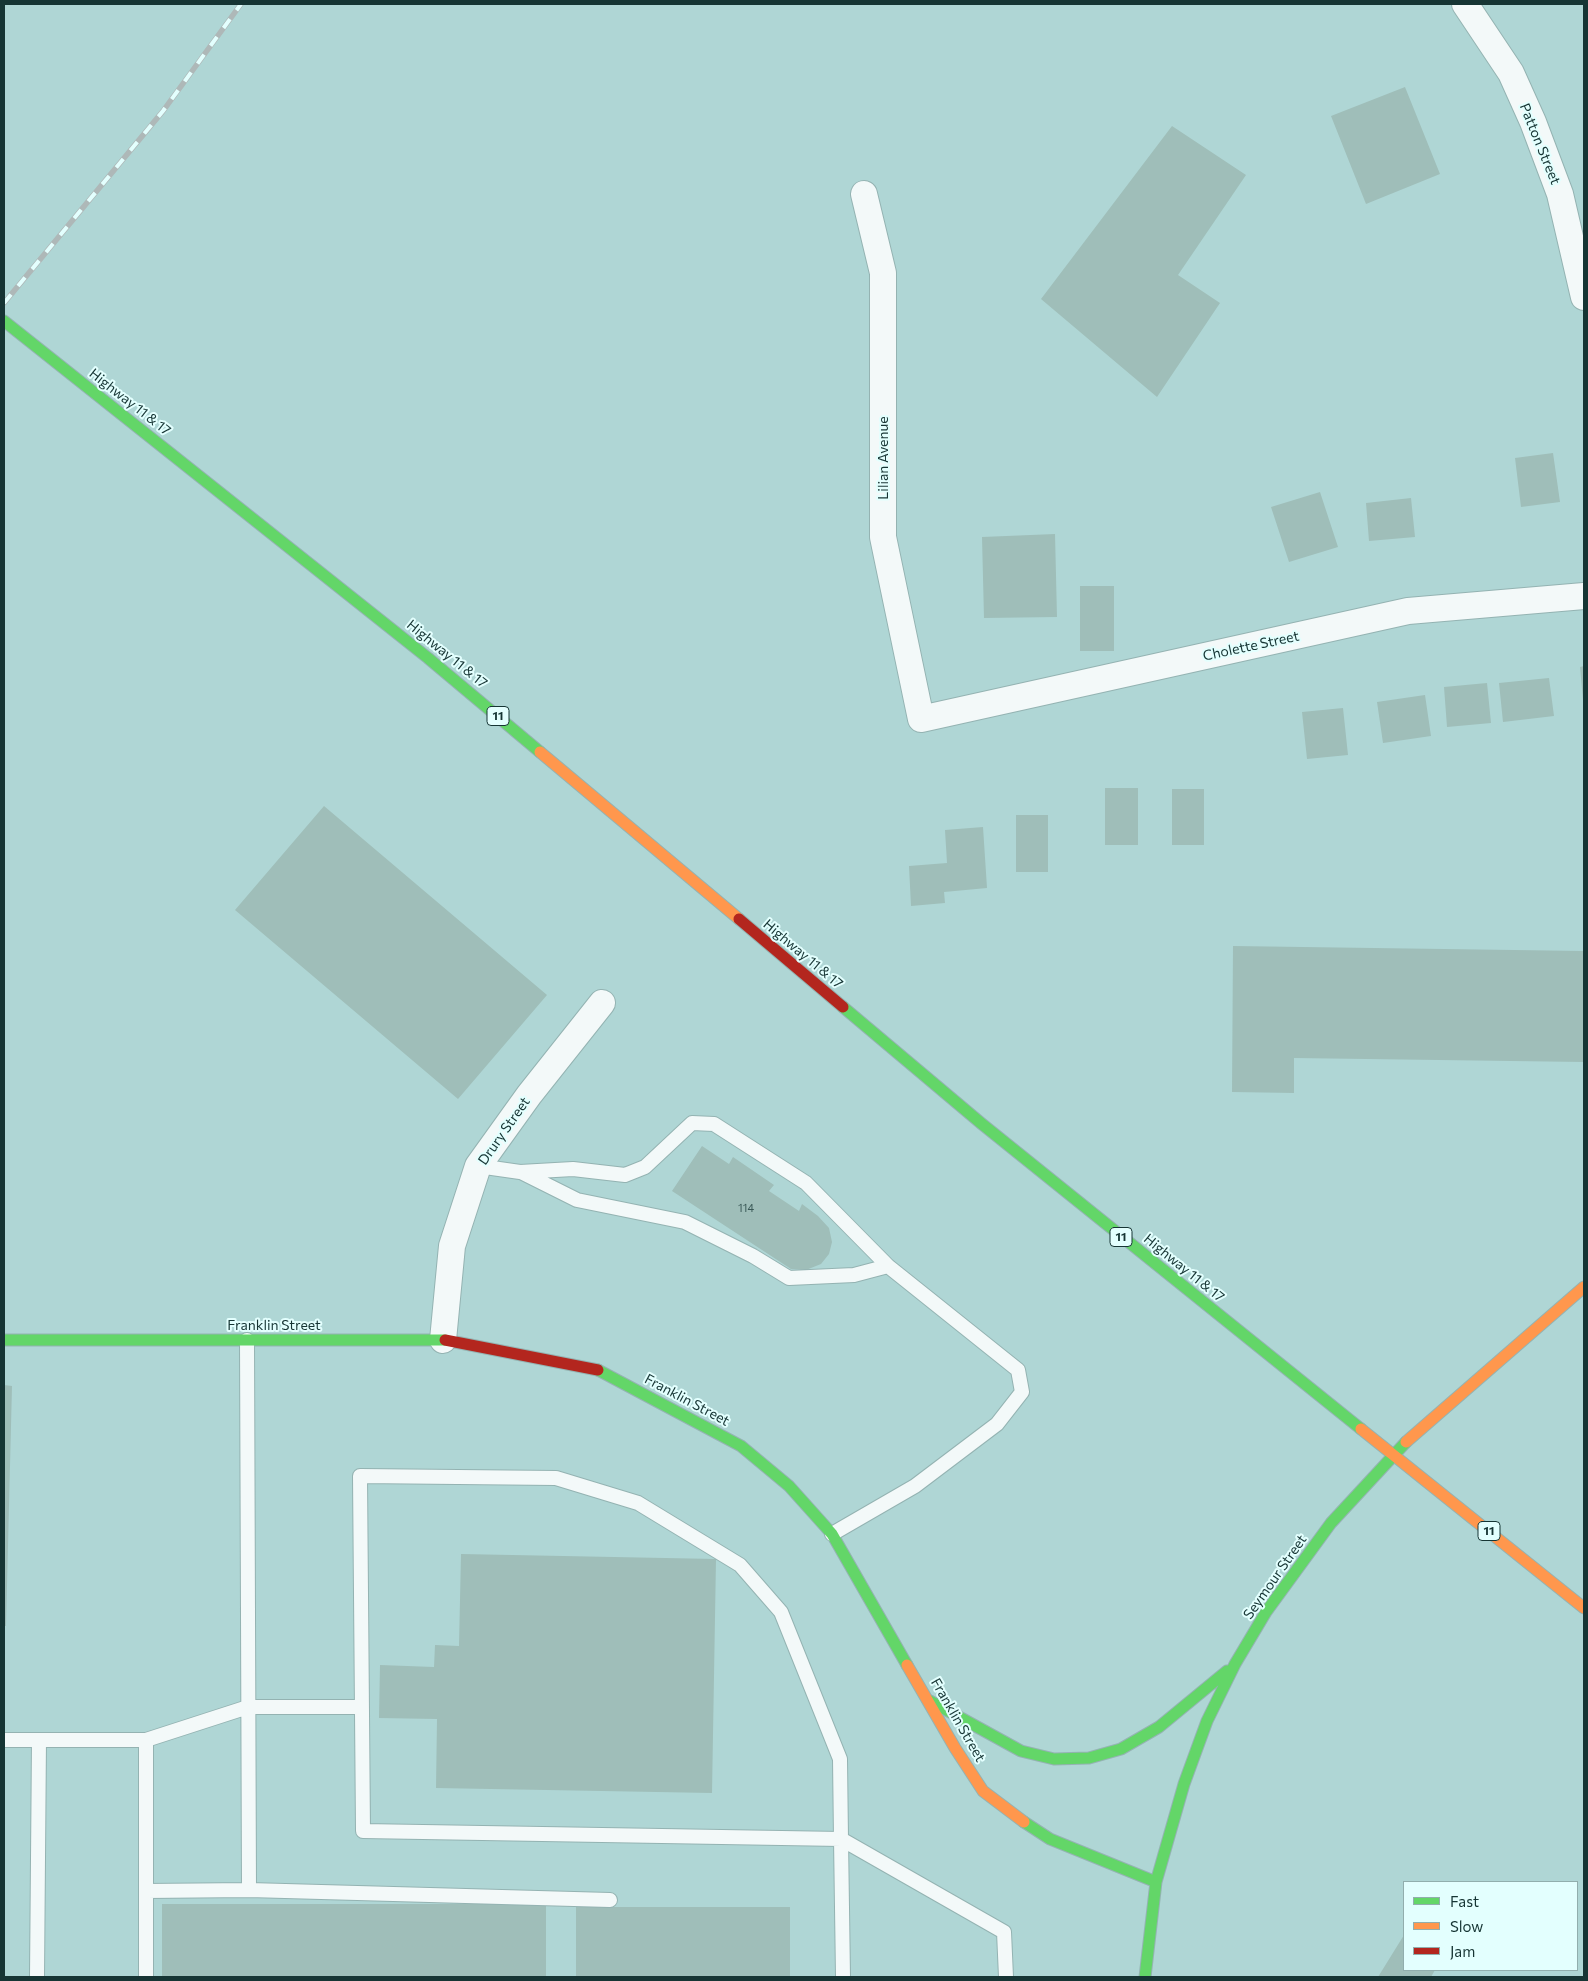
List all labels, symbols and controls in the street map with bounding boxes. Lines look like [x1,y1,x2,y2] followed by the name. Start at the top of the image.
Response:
[1516,101,1564,187] street label: Patton Street
[86,365,174,439] street label: Highway 11 & 17
[875,416,891,500] street label: Lilian Avenue
[403,616,491,692] street label: Highway 11 & 17
[1201,628,1301,664] street label: Cholette Street
[487,706,509,726] road number: 11
[760,916,846,992] street label: Highway 11 & 17
[475,1094,533,1168] street label: Drury Street
[738,1201,754,1215] house number: 114
[1110,1228,1132,1246] road number: 11
[1140,1230,1228,1306] street label: Highway 11 & 17
[227,1317,321,1333] street label: Franklin Street
[642,1371,732,1429] street label: Franklin Street
[1478,1522,1500,1540] road number: 11
[1240,1532,1310,1622] street label: Seymour Street
[927,1675,989,1765] street label: Franklin Street
[1403,1881,1578,1971] legend
[1450,1892,1479,1910] text: Fast
[1450,1917,1483,1935] text: Slow
[1450,1942,1475,1960] text: Jam

